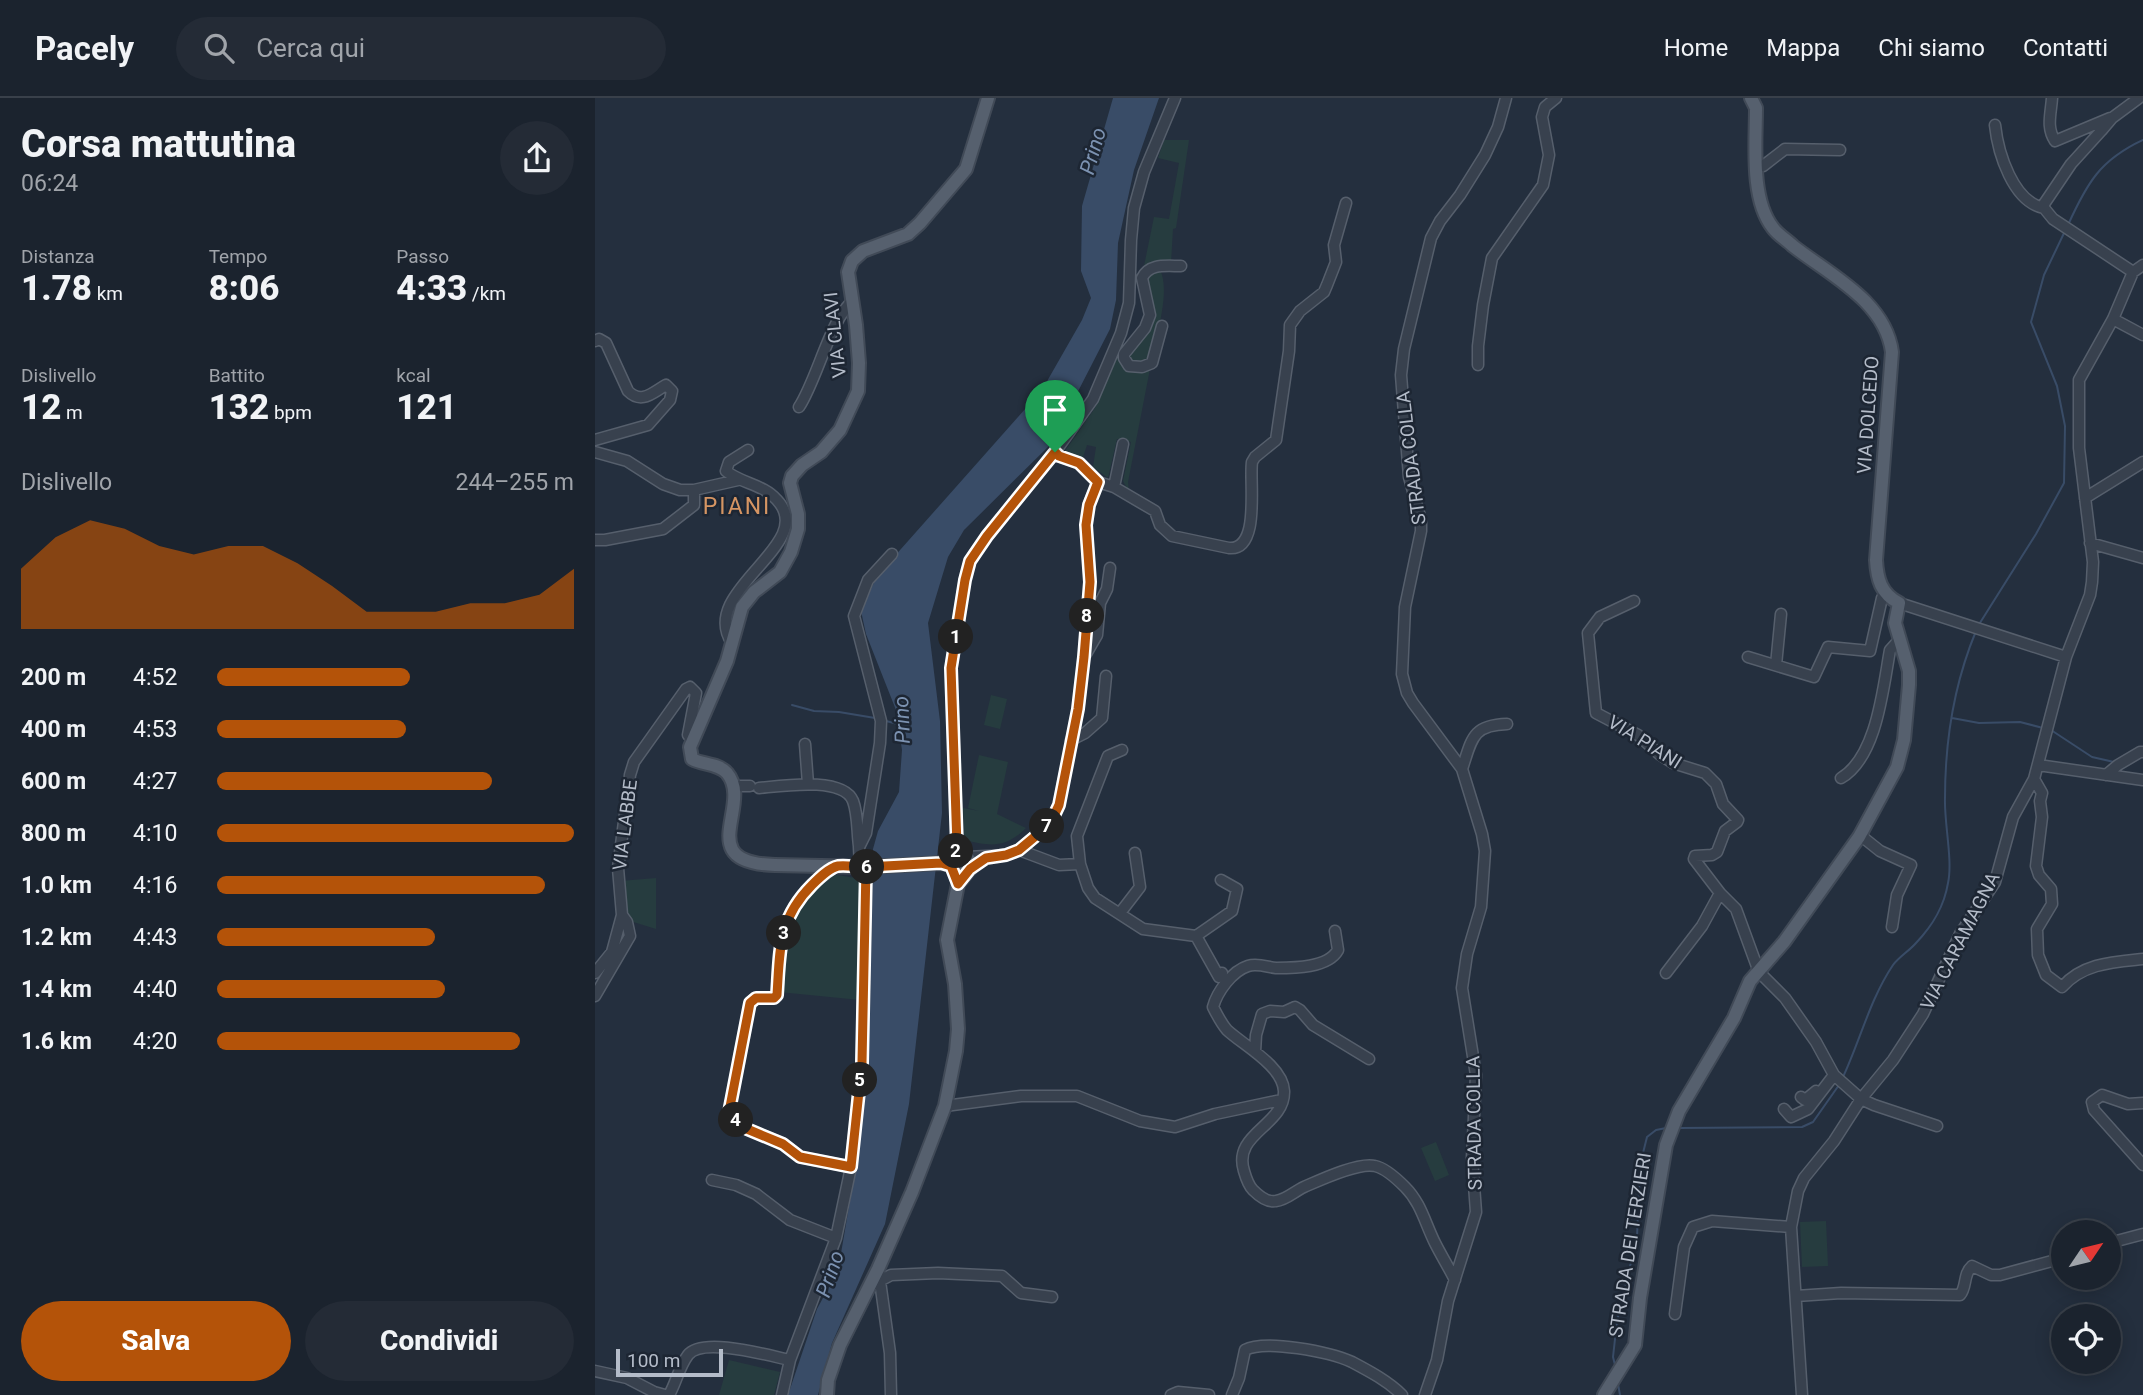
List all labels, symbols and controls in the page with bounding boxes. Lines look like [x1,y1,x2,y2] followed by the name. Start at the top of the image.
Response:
[176,17,666,80] search box
[35,29,134,68] text: Pacely
[200,29,238,67] icon: search
[256,33,365,63] text: Cerca qui
[1664,34,1728,62] text: Home
[1766,34,1840,62] text: Mappa
[1878,34,1985,62] text: Chi siamo
[2023,34,2108,62] text: Contatti
[500,121,574,195] button: share
[21,122,296,166] text: Corsa mattutina
[1075,125,1111,177] water label: Prino
[21,170,78,197] text: 06:24
[21,245,95,268] text: Distanza
[209,245,267,268] text: Tempo
[396,245,449,268] text: Passo
[21,268,92,309] text: 1.78
[209,268,279,309] text: 8:06
[396,268,467,309] text: 4:33
[92,282,123,305] text: km
[467,282,506,305] text: /km
[819,291,851,379] street label: VIA CLAVI
[1852,355,1884,475] street label: VIA DOLCEDO
[21,364,96,387] text: Dislivello
[209,364,265,387] text: Battito
[396,364,431,387] text: kcal
[1025,380,1085,452] pin
[21,387,61,428] text: 12
[209,387,269,428] text: 132
[396,387,457,428] text: 121
[1391,389,1431,526] street label: STRADA COLLA
[1036,391,1074,429] icon: arrive
[61,401,83,424] text: m
[269,401,312,424] text: bpm
[21,469,112,496] text: Dislivello
[455,469,574,496] text: 244–255 m
[703,493,771,520] district label: PIANI
[1070,598,1105,634] pin: 8
[1081,604,1092,627] text: 8
[939,620,973,654] pin: 1
[950,625,961,648] text: 1
[21,664,86,691] text: 200 m
[133,664,177,691] text: 4:52
[889,696,915,744] water label: Prino
[1604,710,1686,774] street label: VIA PIANI
[21,716,86,743] text: 400 m
[133,716,177,743] text: 4:53
[21,768,86,795] text: 600 m
[133,768,177,795] text: 4:27
[608,778,642,872] street label: VIA LABBE
[1029,808,1065,844] pin: 7
[1041,814,1052,837] text: 7
[21,820,86,847] text: 800 m
[133,820,177,847] text: 4:10
[939,834,973,868] pin: 2
[950,839,961,862] text: 2
[849,850,885,884] pin: 6
[861,855,872,878] text: 6
[1915,868,2005,1014] street label: VIA CARAMAGNA
[21,872,92,899] text: 1.0 km
[133,872,177,899] text: 4:16
[767,916,801,950] pin: 3
[778,921,789,944] text: 3
[21,924,92,951] text: 1.2 km
[133,924,177,951] text: 4:43
[21,976,92,1003] text: 1.4 km
[133,976,177,1003] text: 4:40
[21,1028,92,1055] text: 1.6 km
[133,1028,177,1055] text: 4:20
[1461,1055,1487,1190] street label: STRADA COLLA
[842,1062,877,1098] pin: 5
[854,1068,865,1091] text: 5
[719,1102,753,1138] pin: 4
[730,1108,741,1131] text: 4
[1604,1151,1656,1339] street label: STRADA DEI TERZIERI
[2051,1220,2121,1290] north arrow
[2051,1220,2121,1374] map controls
[811,1248,849,1300] water label: Prino
[21,1301,291,1381] button: Salva
[305,1301,574,1381] button: Condividi
[2051,1304,2121,1374] button: locate
[616,1346,723,1378] scale bar
[627,1349,680,1372] text: 100 m

